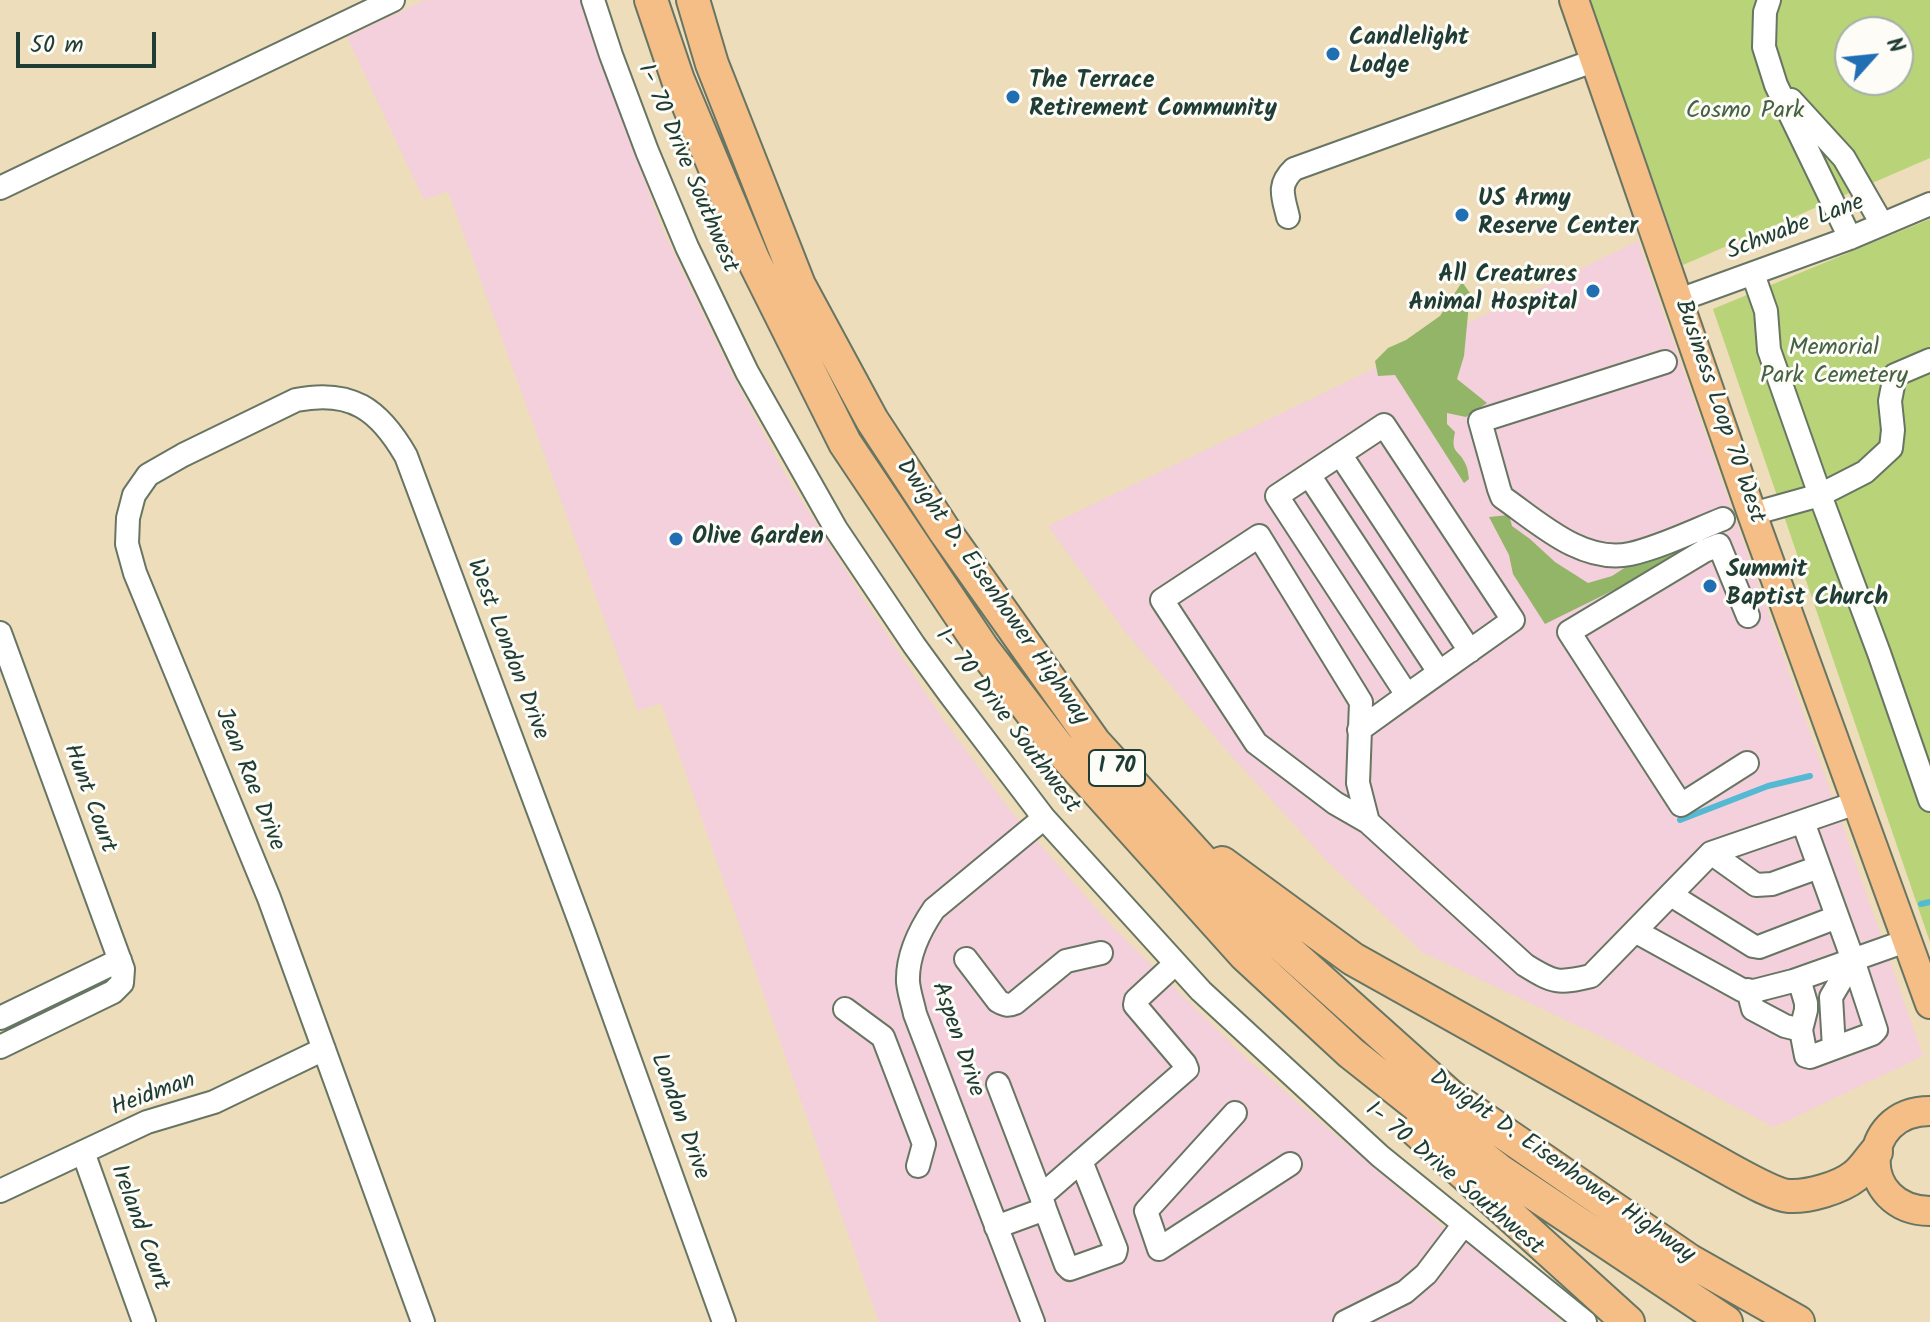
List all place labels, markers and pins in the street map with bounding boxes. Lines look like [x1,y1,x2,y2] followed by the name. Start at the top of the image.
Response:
[1349,26,1469,82] place label: Candlelight Lodge
[1324,45,1342,63] marker: Candlelight Lodge
[1029,69,1277,125] place label: The Terrace Retirement Community
[1004,88,1022,106] marker: The Terrace Retirement Community
[1478,187,1638,243] place label: US Army Reserve Center
[1453,206,1471,224] marker: US Army Reserve Center
[1408,263,1577,319] place label: All Creatures Animal Hospital
[1584,282,1602,300] marker: All Creatures Animal Hospital
[692,525,824,553] place label: Olive Garden
[667,530,685,548] marker: Olive Garden
[1726,558,1888,614] place label: Summit Baptist Church
[1701,577,1719,595] marker: Summit Baptist Church

